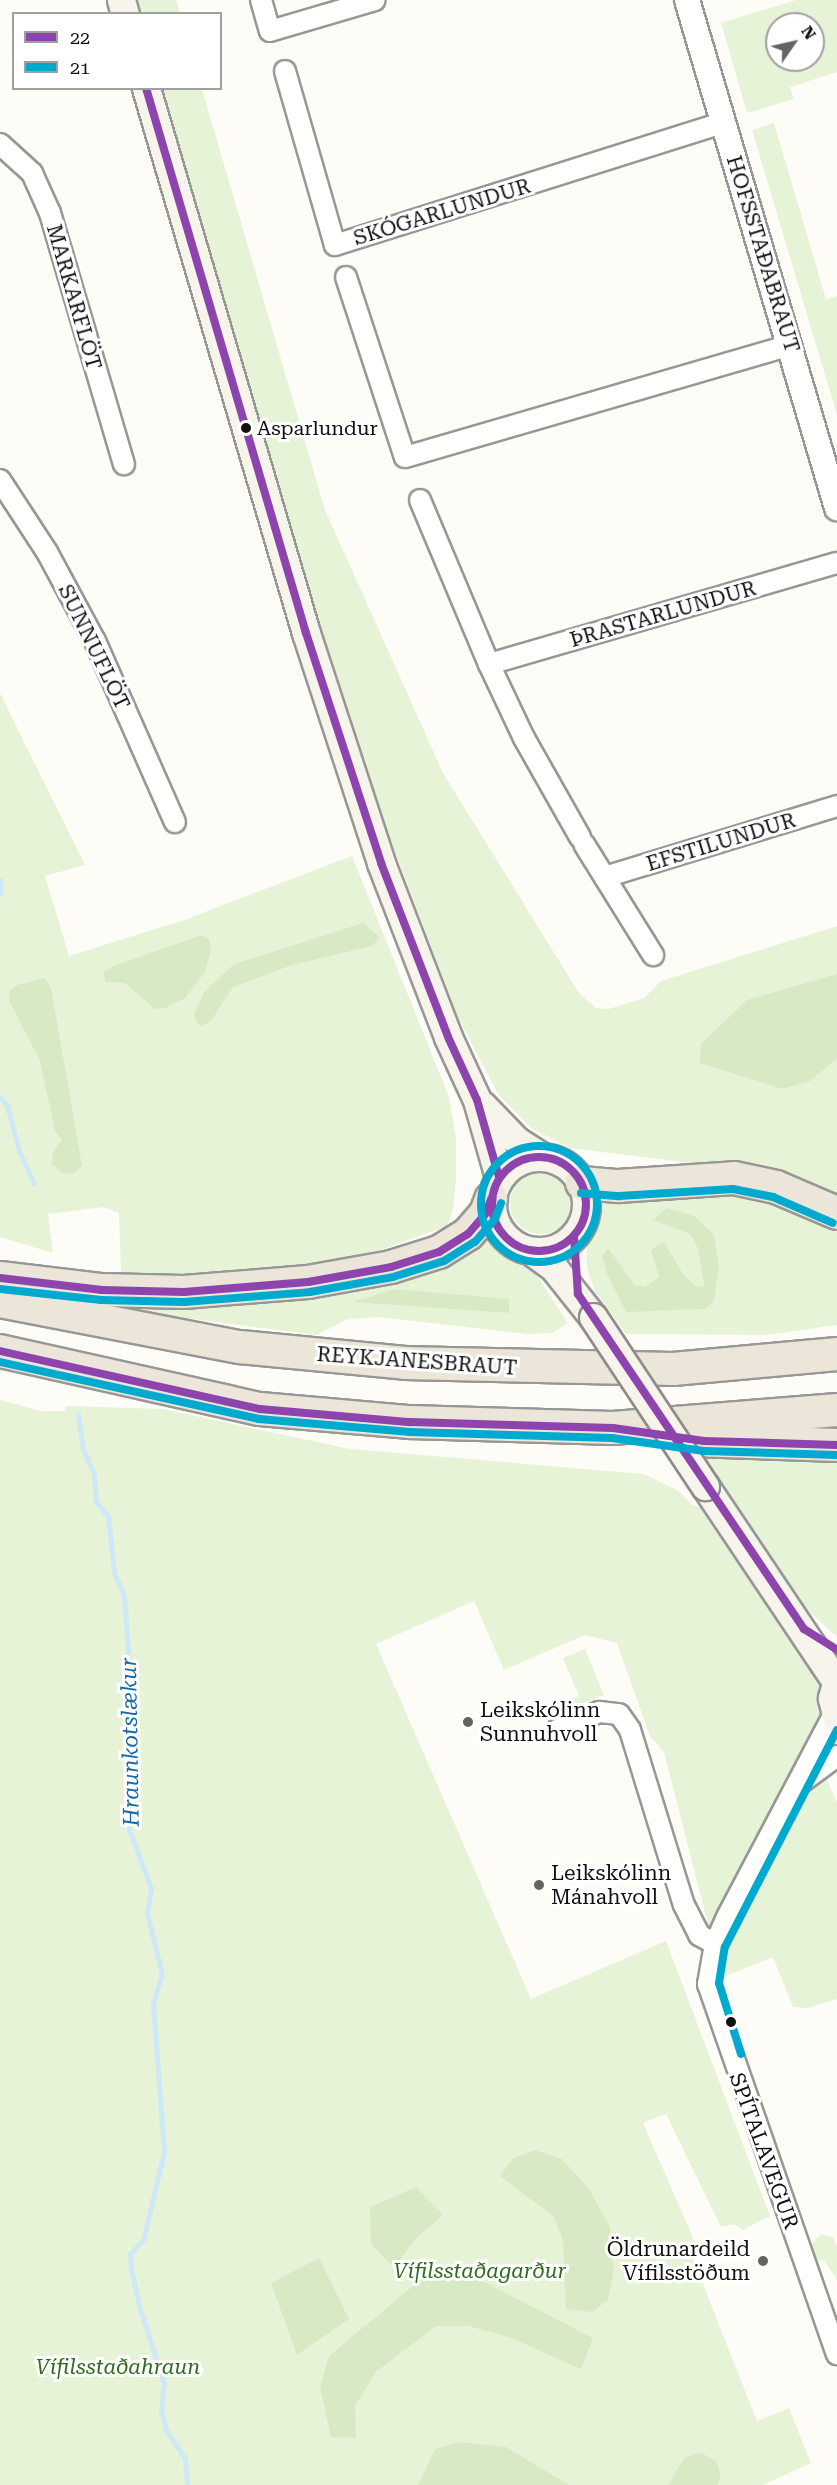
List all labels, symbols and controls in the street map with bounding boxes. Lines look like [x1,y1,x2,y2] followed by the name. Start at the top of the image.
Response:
[12,12,222,90] legend
[765,12,825,72] north arrow
[797,22,820,43] text: N
[70,27,90,48] text: 22
[70,57,90,78] text: 21
[721,153,805,355] street label: HOFSSTAÐABRAUT
[350,173,534,251] street label: SKÓGARLUNDUR
[41,221,107,373] street label: MARKARFLÖT
[257,416,378,440] place label: Asparlundur
[240,422,252,434] marker: Asparlundur
[567,575,759,653] street label: ÞRASTARLUNDUR
[53,580,135,714] street label: SUNNUFLÖT
[643,807,799,877] street label: EFSTILUNDUR
[316,1341,518,1381] street label: REYKJANESBRAUT
[115,1657,145,1827] water label: Hraunkotslækur
[480,1697,600,1747] place label: Leikskólinn Sunnuhvoll
[461,1715,475,1729] marker: Leikskólinn Sunnuhvoll
[551,1860,671,1910] place label: Leikskólinn Mánahvoll
[532,1878,546,1892] marker: Leikskólinn Mánahvoll
[725,2016,737,2028] unlabelled marker
[724,2069,804,2233] street label: SPÍTALAVEGUR
[607,2236,750,2286] place label: Öldrunardeild Vífilsstöðum
[754,2252,772,2270] marker: Öldrunardeild Vífilsstöðum
[394,2258,566,2284] park label: Vífilsstaðagarður
[36,2354,200,2380] park label: Vífilsstaðahraun

